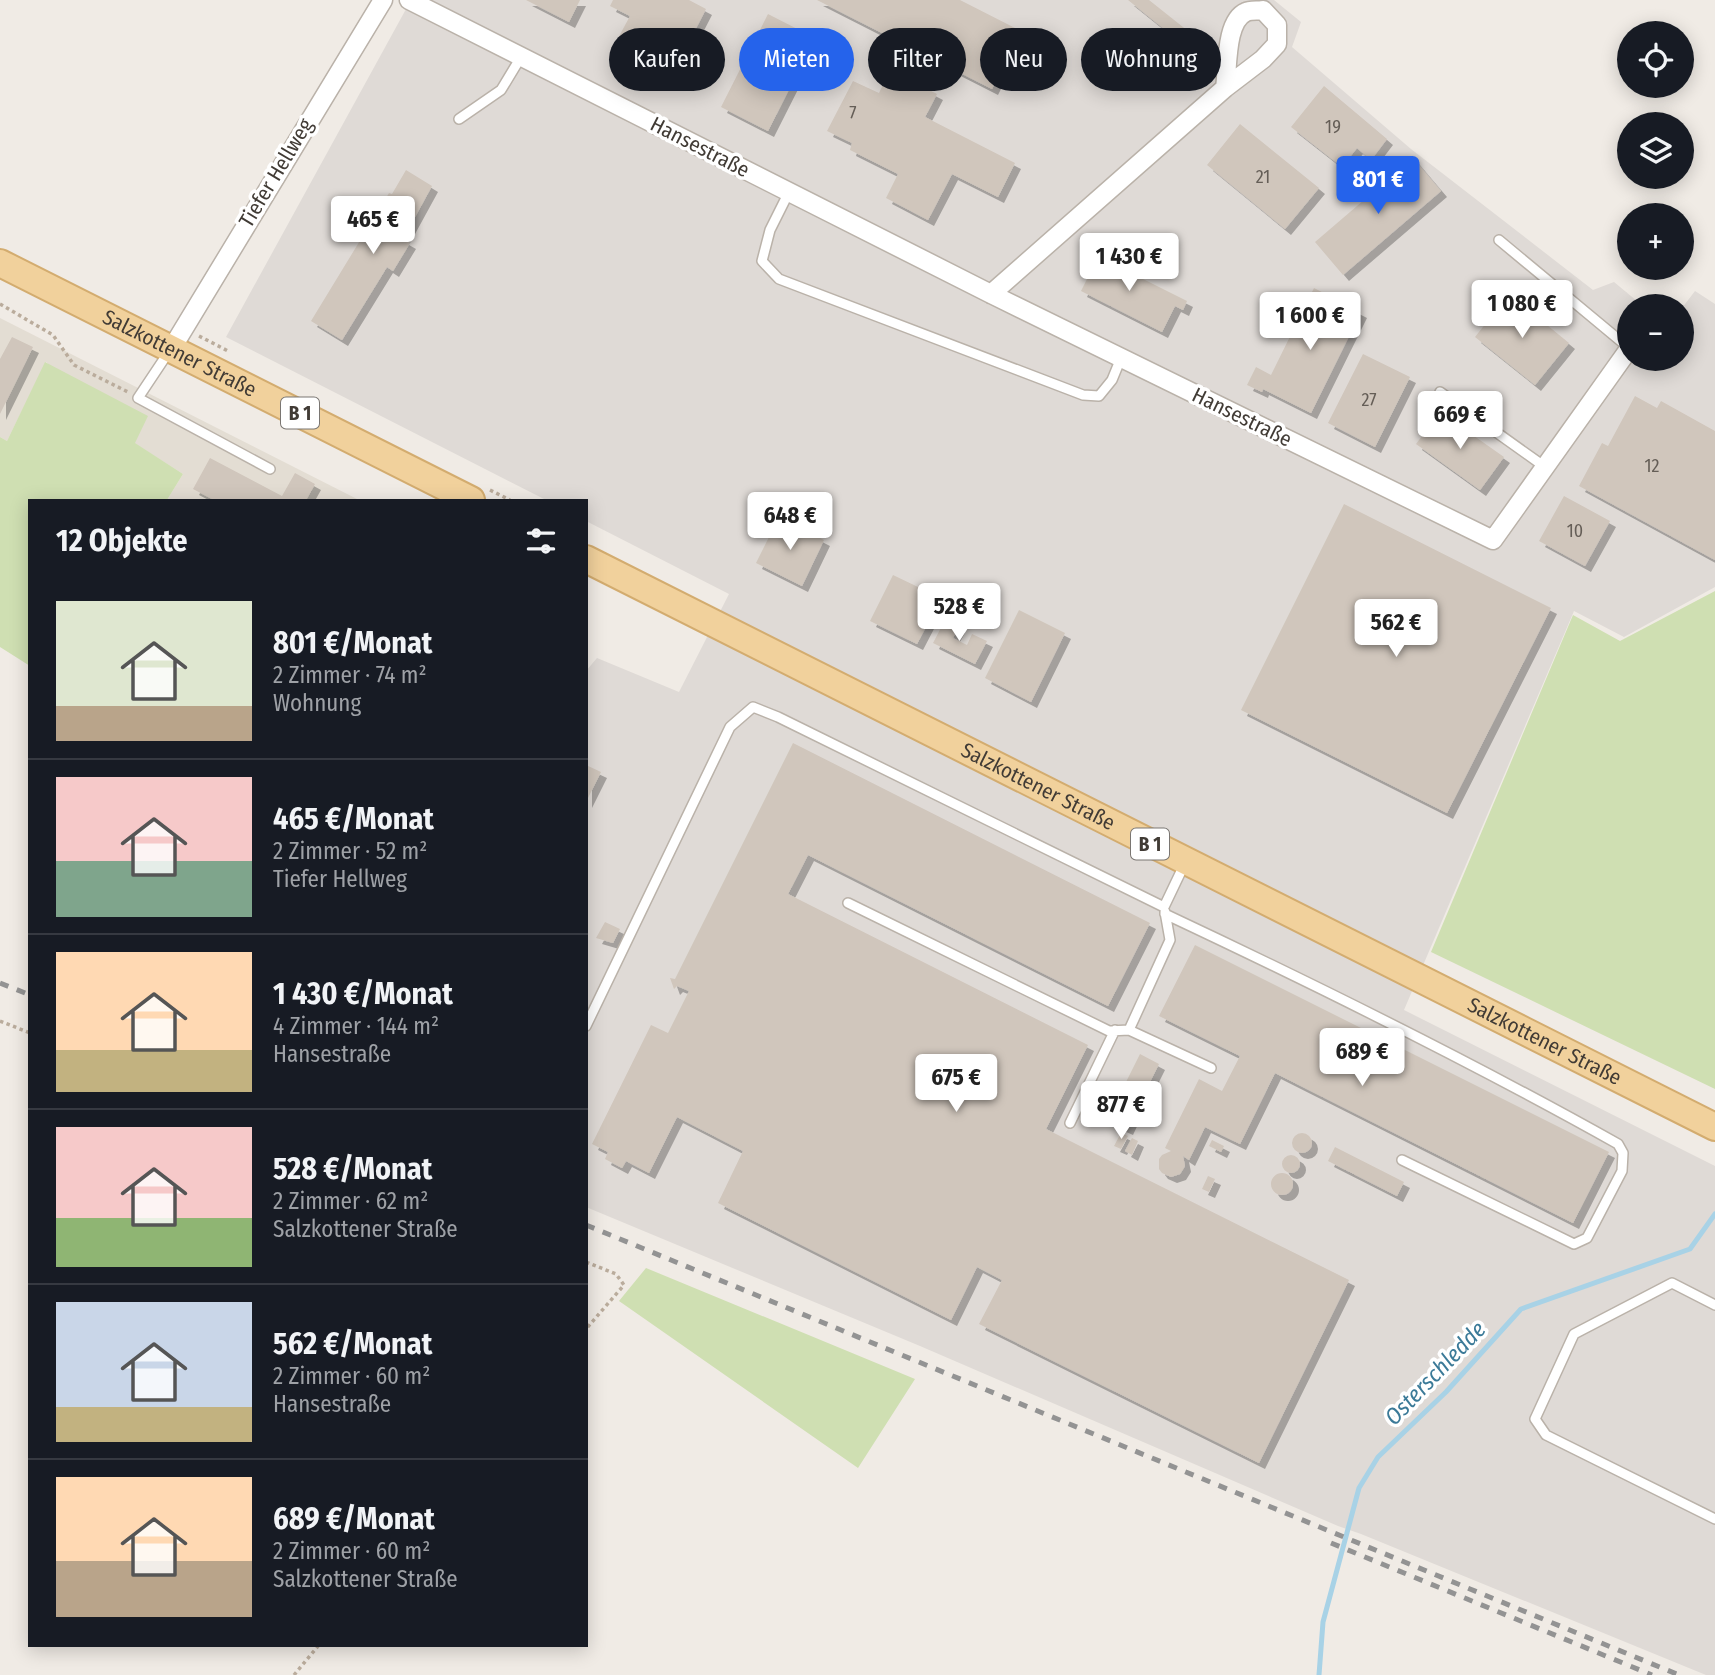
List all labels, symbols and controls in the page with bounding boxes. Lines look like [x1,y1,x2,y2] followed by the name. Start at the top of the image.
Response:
[1617,21,1694,371] map controls
[1617,21,1694,98] button: locate
[609,28,725,91] chip: Kaufen
[739,28,854,91] chip: Mieten
[868,28,966,91] chip: Filter
[980,28,1067,91] chip: Neu
[1081,28,1221,91] chip: Wohnung
[849,102,857,124] house number: 7
[646,111,754,183] street label: Hansestraße
[1617,112,1694,189] button: layers
[233,114,319,232] street label: Tiefer Hellweg
[1325,116,1341,138] house number: 19
[1329,156,1427,216] pin: 801 €
[1352,165,1404,193] text: 801 €
[1256,166,1270,188] house number: 21
[324,196,422,256] pin: 465 €
[1617,203,1694,280] button: +
[347,205,399,233] text: 465 €
[1064,233,1194,293] pin: 1 430 €
[1096,242,1162,270] text: 1 430 €
[1457,280,1587,340] pin: 1 080 €
[1488,289,1556,317] text: 1 080 €
[1245,292,1375,352] pin: 1 600 €
[1617,294,1694,371] button: −
[1276,301,1344,329] text: 1 600 €
[98,304,261,403] street label: Salzkottener Straße
[1188,382,1296,452] street label: Hansestraße
[1361,389,1377,411] house number: 27
[1411,392,1509,451] pin: 669 €
[281,398,319,428] road number: B 1
[1434,400,1486,428] text: 669 €
[1645,455,1660,477] house number: 12
[741,492,839,552] pin: 648 €
[763,501,817,529] text: 648 €
[1567,520,1583,542] house number: 10
[522,522,560,560] icon: filters
[56,523,188,559] text: 12 Objekte
[910,584,1008,643] pin: 528 €
[934,592,984,620] text: 528 €
[1347,600,1445,659] pin: 562 €
[1371,608,1421,636] text: 562 €
[273,625,432,661] text: 801 €/Monat
[112,629,196,713] icon: home
[273,661,427,689] text: 2 Zimmer · 74 m²
[273,689,361,717] text: Wohnung
[957,737,1119,836] street label: Salzkottener Straße
[273,801,434,837] text: 465 €/Monat
[112,805,196,889] icon: home
[1131,828,1169,860] road number: B 1
[273,837,427,865] text: 2 Zimmer · 52 m²
[273,865,407,893] text: Tiefer Hellweg
[273,976,453,1012] text: 1 430 €/Monat
[112,980,196,1064] icon: home
[1463,992,1626,1091] street label: Salzkottener Straße
[273,1012,439,1040] text: 4 Zimmer · 144 m²
[1313,1028,1411,1088] pin: 689 €
[1336,1037,1388,1065] text: 689 €
[273,1040,391,1068] text: Hansestraße
[907,1054,1005,1114] pin: 675 €
[931,1063,981,1091] text: 675 €
[1072,1082,1170,1141] pin: 877 €
[1097,1090,1145,1118] text: 877 €
[273,1151,432,1187] text: 528 €/Monat
[112,1155,196,1239] icon: home
[273,1187,428,1215] text: 2 Zimmer · 62 m²
[273,1215,458,1243] text: Salzkottener Straße
[1379,1315,1491,1431] water label: Osterschledde
[273,1326,432,1362] text: 562 €/Monat
[112,1330,196,1414] icon: home
[273,1362,430,1390] text: 2 Zimmer · 60 m²
[273,1390,391,1418] text: Hansestraße
[273,1501,435,1537] text: 689 €/Monat
[112,1505,196,1589] icon: home
[273,1537,430,1565] text: 2 Zimmer · 60 m²
[273,1565,458,1593] text: Salzkottener Straße

